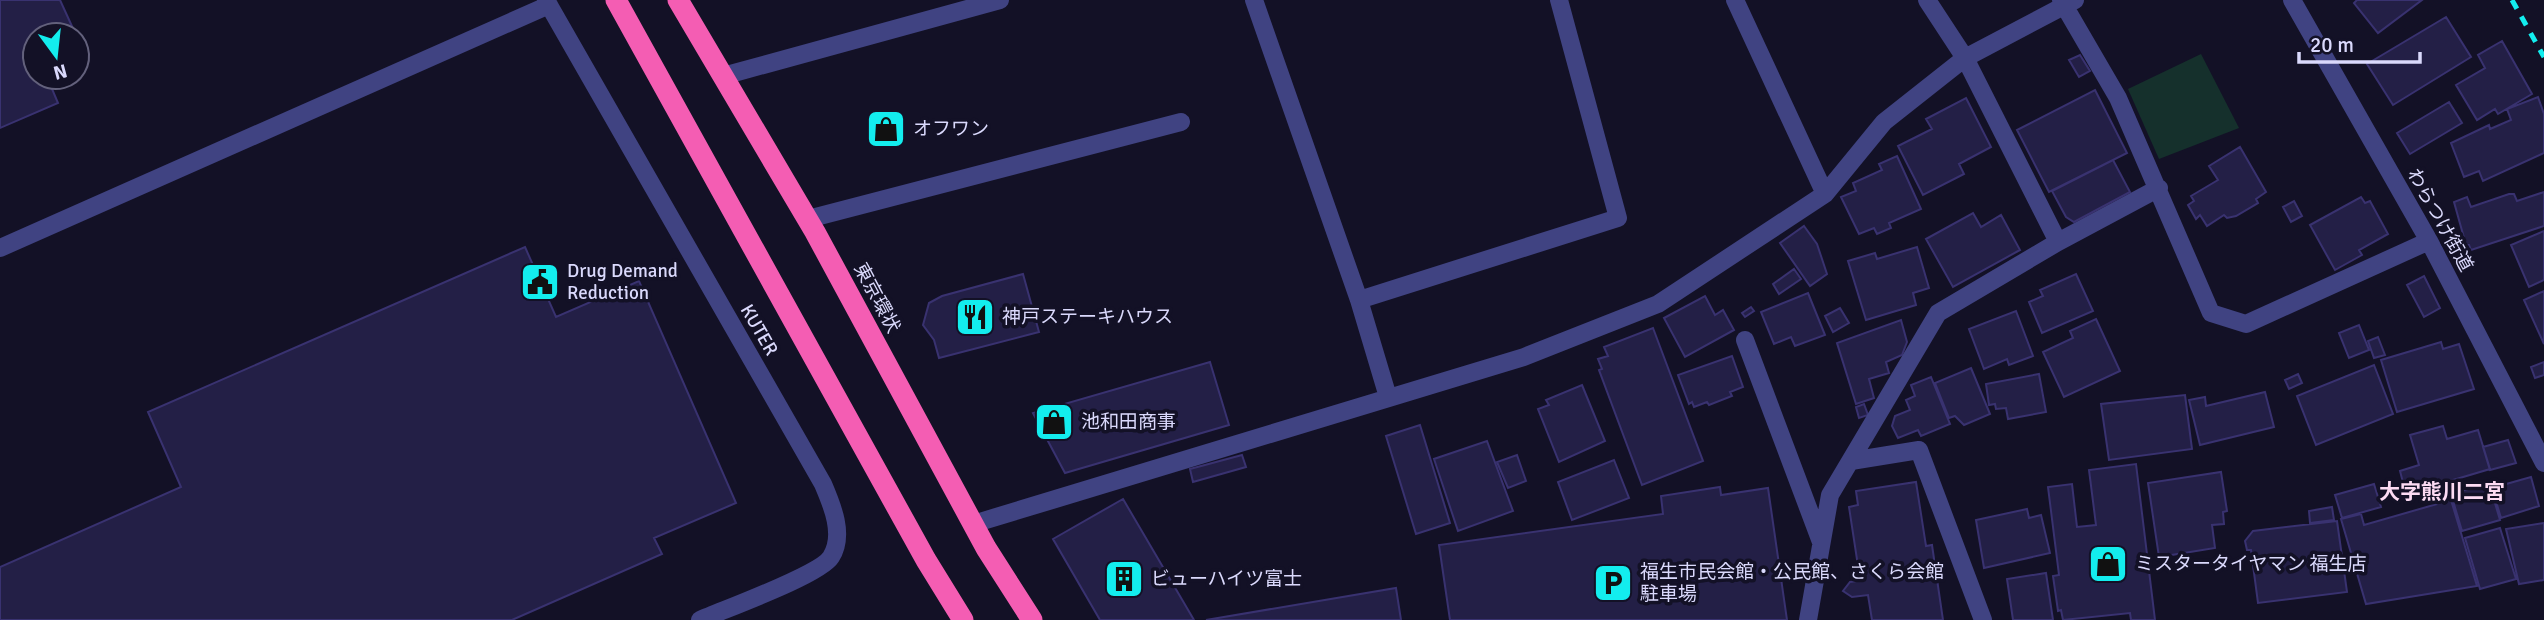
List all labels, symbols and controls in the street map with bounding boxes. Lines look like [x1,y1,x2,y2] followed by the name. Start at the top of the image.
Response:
[21,21,91,91] north arrow
[2299,21,2420,65] scale bar
[2310,32,2354,58] text: 20 m
[51,58,70,85] text: N
[865,108,907,150] shop icon: オフワン
[913,117,989,141] place label: オフワン
[2402,164,2478,276] street label: わらつけ街道
[567,259,678,305] place label: Drug Demand Reduction
[849,259,905,337] street label: 東京環状
[519,261,561,303] public building icon: Drug Demand Reduction
[954,296,996,338] restaurant icon: 神戸ステーキハウス
[735,300,783,360] street label: KUTER
[1002,305,1173,329] place label: 神戸ステーキハウス
[1033,401,1075,443] shop icon: 池和田商事
[1081,410,1176,434] place label: 池和田商事
[2379,479,2505,505] district label: 大字熊川二宮
[2087,543,2129,585] shop icon: ミスタータイヤマン 福生店
[2135,552,2367,576] place label: ミスタータイヤマン 福生店
[1103,558,1145,600] building icon: ビューハイツ富士
[1640,560,1944,606] place label: 福生市民会館・公民館、さくら会館 駐車場
[1592,562,1634,604] parking icon: 福生市民会館・公民館、さくら会館 駐車場
[1151,567,1302,591] place label: ビューハイツ富士

